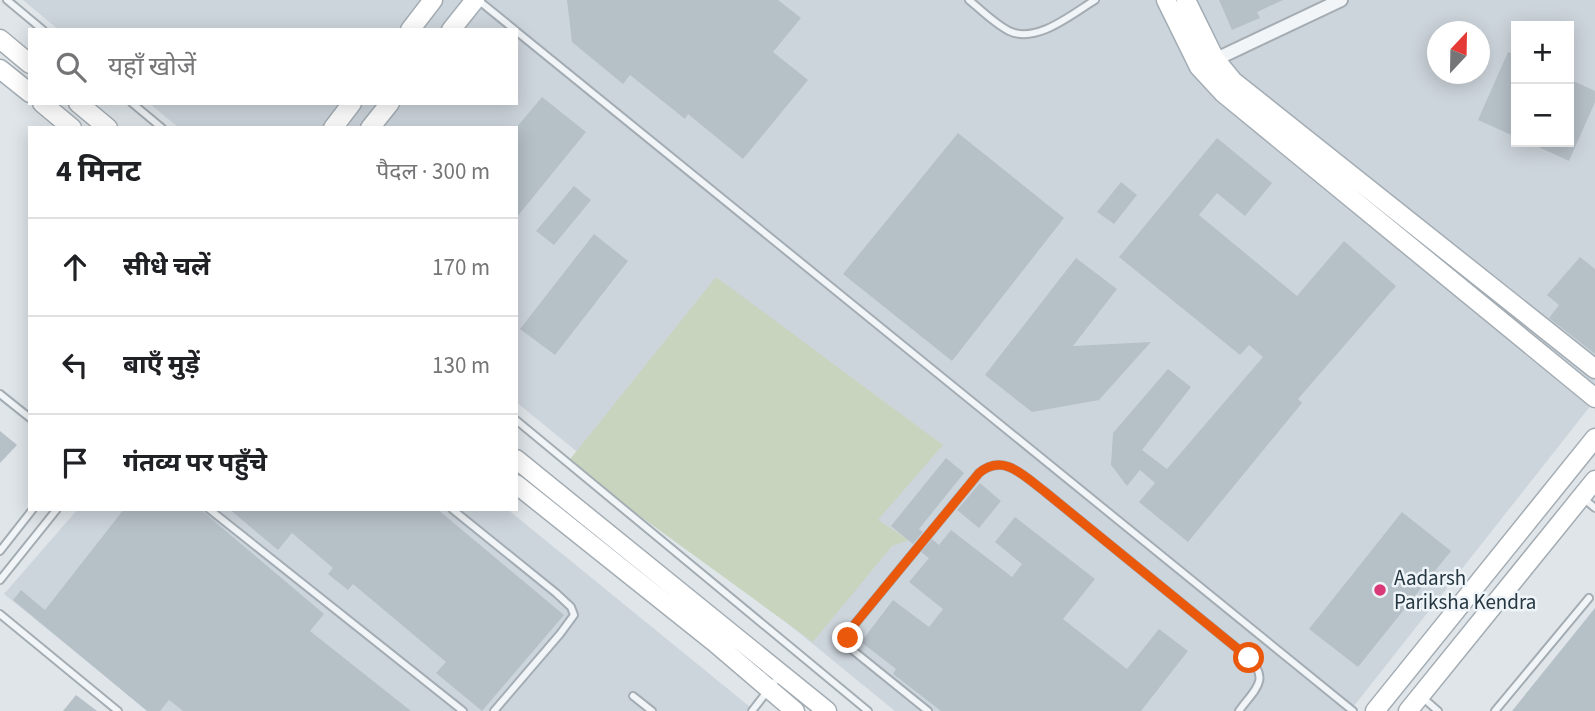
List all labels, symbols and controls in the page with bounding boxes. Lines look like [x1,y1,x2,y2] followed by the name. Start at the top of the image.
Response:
[1427,21,1490,84] north arrow
[1511,21,1574,147] map controls
[1511,21,1574,84] button: +
[28,28,518,105] search box
[52,48,90,86] icon: search
[108,48,196,85] text: यहाँ खोजें
[1511,84,1574,147] button: −
[56,150,141,193] text: 4 मिनट
[376,155,490,188] text: पैदल · 300 m
[56,248,94,286] icon: ahead
[123,248,210,285] text: सीधे चलें
[432,251,490,284] text: 170 m
[56,346,94,384] icon: left
[123,346,200,383] text: बाएँ मुड़ें
[432,349,490,382] text: 130 m
[56,444,94,482] icon: arrive
[123,444,267,481] text: गंतव्य पर पहुँचे
[1394,563,1536,617] place label: Aadarsh Pariksha Kendra
[1372,582,1388,598] marker: Aadarsh Pariksha Kendra
[832,622,863,653] route end
[1233,642,1264,673] route start

